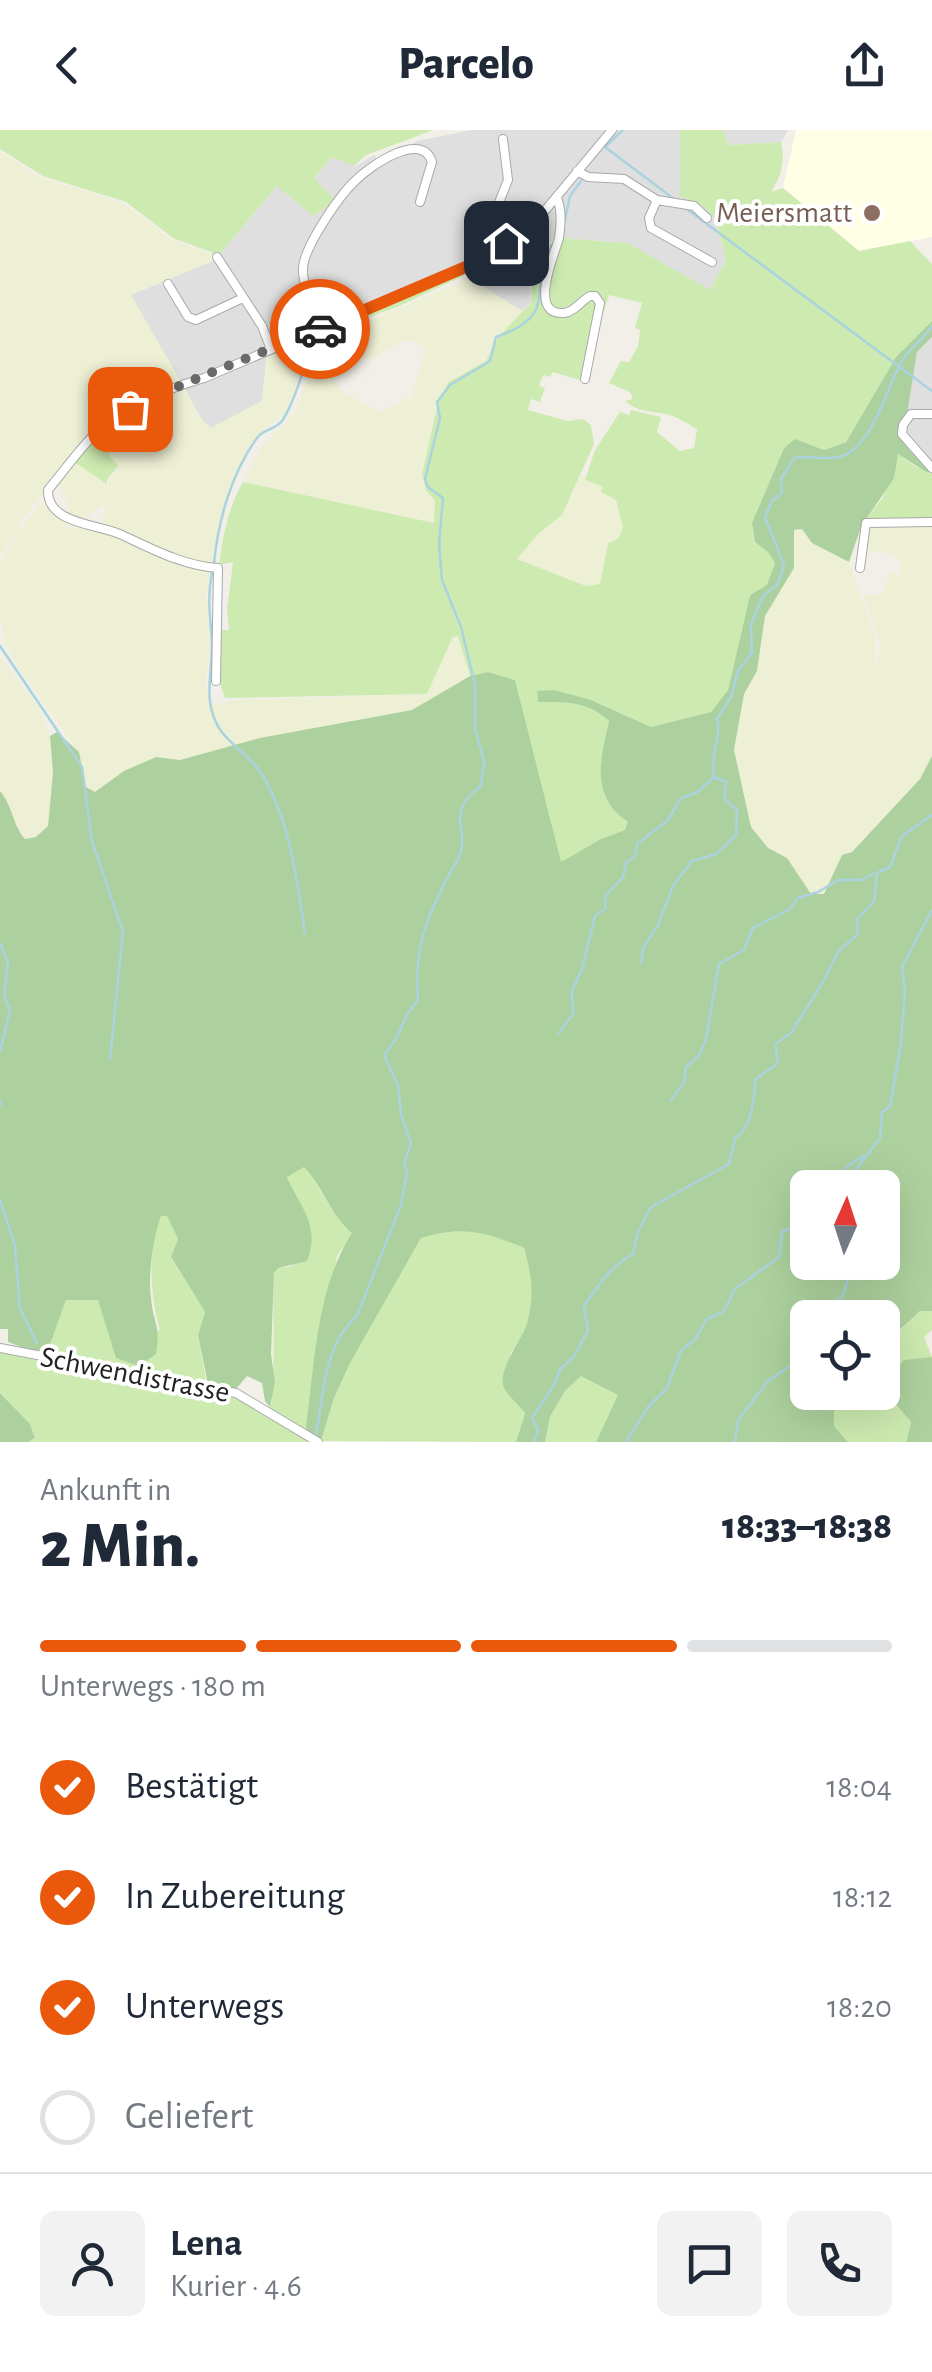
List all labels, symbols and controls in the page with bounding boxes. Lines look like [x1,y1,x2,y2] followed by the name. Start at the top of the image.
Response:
[40,38,95,93] icon: back
[837,38,892,93] icon: share
[398,42,534,87] text: Parcelo
[716,198,852,228] place label: Meiersmatt
[464,201,549,286] pin
[861,202,883,224] marker: Meiersmatt
[479,216,534,271] icon: home
[270,279,370,379] courier
[293,302,348,357] icon: car
[88,367,173,452] pin
[103,382,158,437] icon: bag
[790,1170,900,1280] north arrow
[790,1170,900,1410] map controls
[790,1300,900,1410] button: locate
[38,1342,232,1408] street label: Schwendistrasse
[40,1474,171,1506] text: Ankunft in
[722,1508,892,1546] text: 18:33–18:38
[40,1514,200,1579] text: 2 Min.
[40,1670,266,1702] text: Unterwegs · 180 m
[40,1760,95,1815] icon: check
[125,1768,258,1806] text: Bestätigt
[826,1771,892,1803] text: 18:04
[40,1870,95,1925] icon: check
[125,1878,345,1916] text: In Zubereitung
[833,1881,892,1913] text: 18:12
[40,1980,95,2035] icon: check
[125,1988,284,2026] text: Unterwegs
[827,1991,892,2023] text: 18:20
[125,2098,253,2136] text: Geliefert
[40,2211,145,2316] button: person
[657,2211,762,2316] button: chat
[787,2211,892,2316] button: phone
[170,2225,243,2263] text: Lena
[170,2270,302,2302] text: Kurier · 4.6

